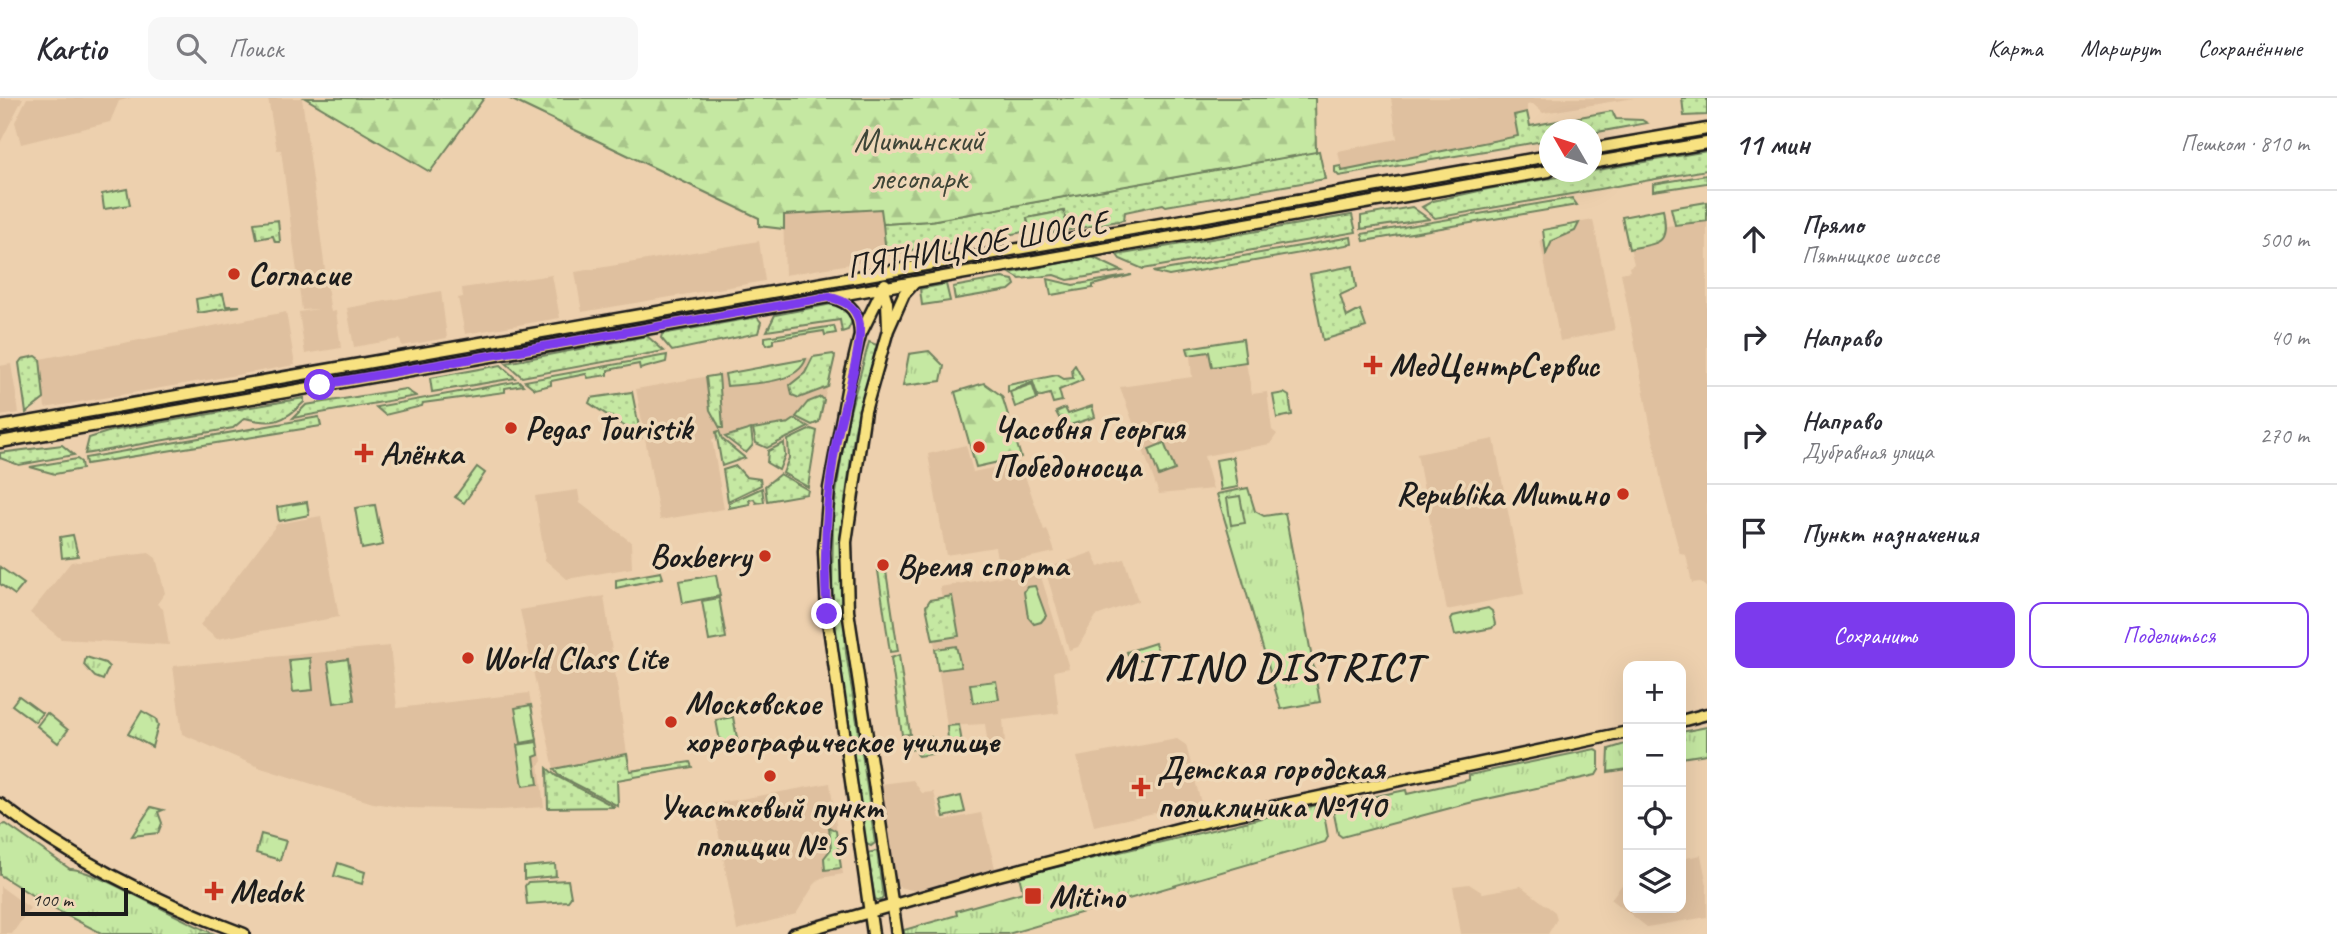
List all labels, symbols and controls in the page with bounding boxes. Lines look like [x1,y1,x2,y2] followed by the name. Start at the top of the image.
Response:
[148,17,638,80] search box
[35,27,106,69] text: Kartio
[172,29,210,67] icon: search
[228,32,283,65] text: Поиск
[1988,33,2043,63] text: Карта
[2081,33,2160,63] text: Маршрут
[2198,33,2302,63] text: Сохранённые
[854,119,986,199] park label: Митинский лесопарк
[1539,119,1602,182] north arrow
[1735,125,1810,163] text: 11 мин
[2181,129,2309,158] text: Пешком · 810 m
[843,200,1115,288] street label: ПЯТНИЦКОЕ ШОССЕ
[1802,208,1864,241] text: Прямо
[1735,220,1773,258] icon: ahead
[2260,225,2309,254] text: 500 m
[1802,241,1939,270] text: Пятницкое шоссе
[248,253,352,295] place label: Согласие
[226,266,242,282] marker: Согласие
[1735,318,1773,356] icon: right
[1802,321,1881,354] text: Направо
[2270,323,2309,352] text: 40 m
[1389,344,1601,386] place label: МедЦентрСервис
[1363,355,1383,375] marker: МедЦентрСервис
[304,369,335,400] route start
[1802,404,1881,437] text: Направо
[525,407,694,449] place label: Pegas Touristik
[993,407,1186,487] place label: Часовня Георгия Победоносца
[1735,416,1773,454] icon: right
[503,420,519,436] marker: Pegas Touristik
[2260,421,2309,450] text: 270 m
[380,432,465,474] place label: Алёнка
[1802,437,1933,466] text: Дубравная улица
[971,439,987,455] marker: Часовня Георгия Победоносца
[354,443,374,463] marker: Алёнка
[1396,473,1611,515] place label: Republika Митино
[1615,486,1631,502] marker: Republika Митино
[1735,514,1773,552] icon: arrive
[1802,517,1978,550] text: Пункт назначения
[650,535,754,577] place label: Boxberry
[897,544,1070,586] place label: Время спорта
[757,548,773,564] marker: Boxberry
[875,557,891,573] marker: Время спорта
[811,598,842,629] route end
[1735,602,2015,668] button: Сохранить
[2029,602,2309,668] button: Поделиться
[482,637,670,679] place label: World Class Lite
[1105,642,1430,692] district label: MITINO DISTRICT
[460,650,476,666] marker: World Class Lite
[1623,661,1686,913] map controls
[1623,661,1686,724] button: +
[685,682,1002,762] place label: Московское хореографическое училище
[663,714,679,730] marker: Московское хореографическое училище
[1623,724,1686,787] button: −
[1157,747,1388,827] place label: Детская городская поликлиника №140
[762,768,778,784] marker: Участковый пункт полиции № 5
[1131,777,1151,797] marker: Детская городская поликлиника №140
[658,786,884,866] place label: Участковый пункт полиции № 5
[1623,787,1686,850] button: locate
[1623,850,1686,913] button: layers
[230,870,305,912] place label: Medok
[1049,875,1126,917] place label: Mitino
[204,881,224,901] marker: Medok
[21,885,128,917] scale bar
[1023,886,1043,906] marker: Mitino
[32,888,73,912] text: 100 m

